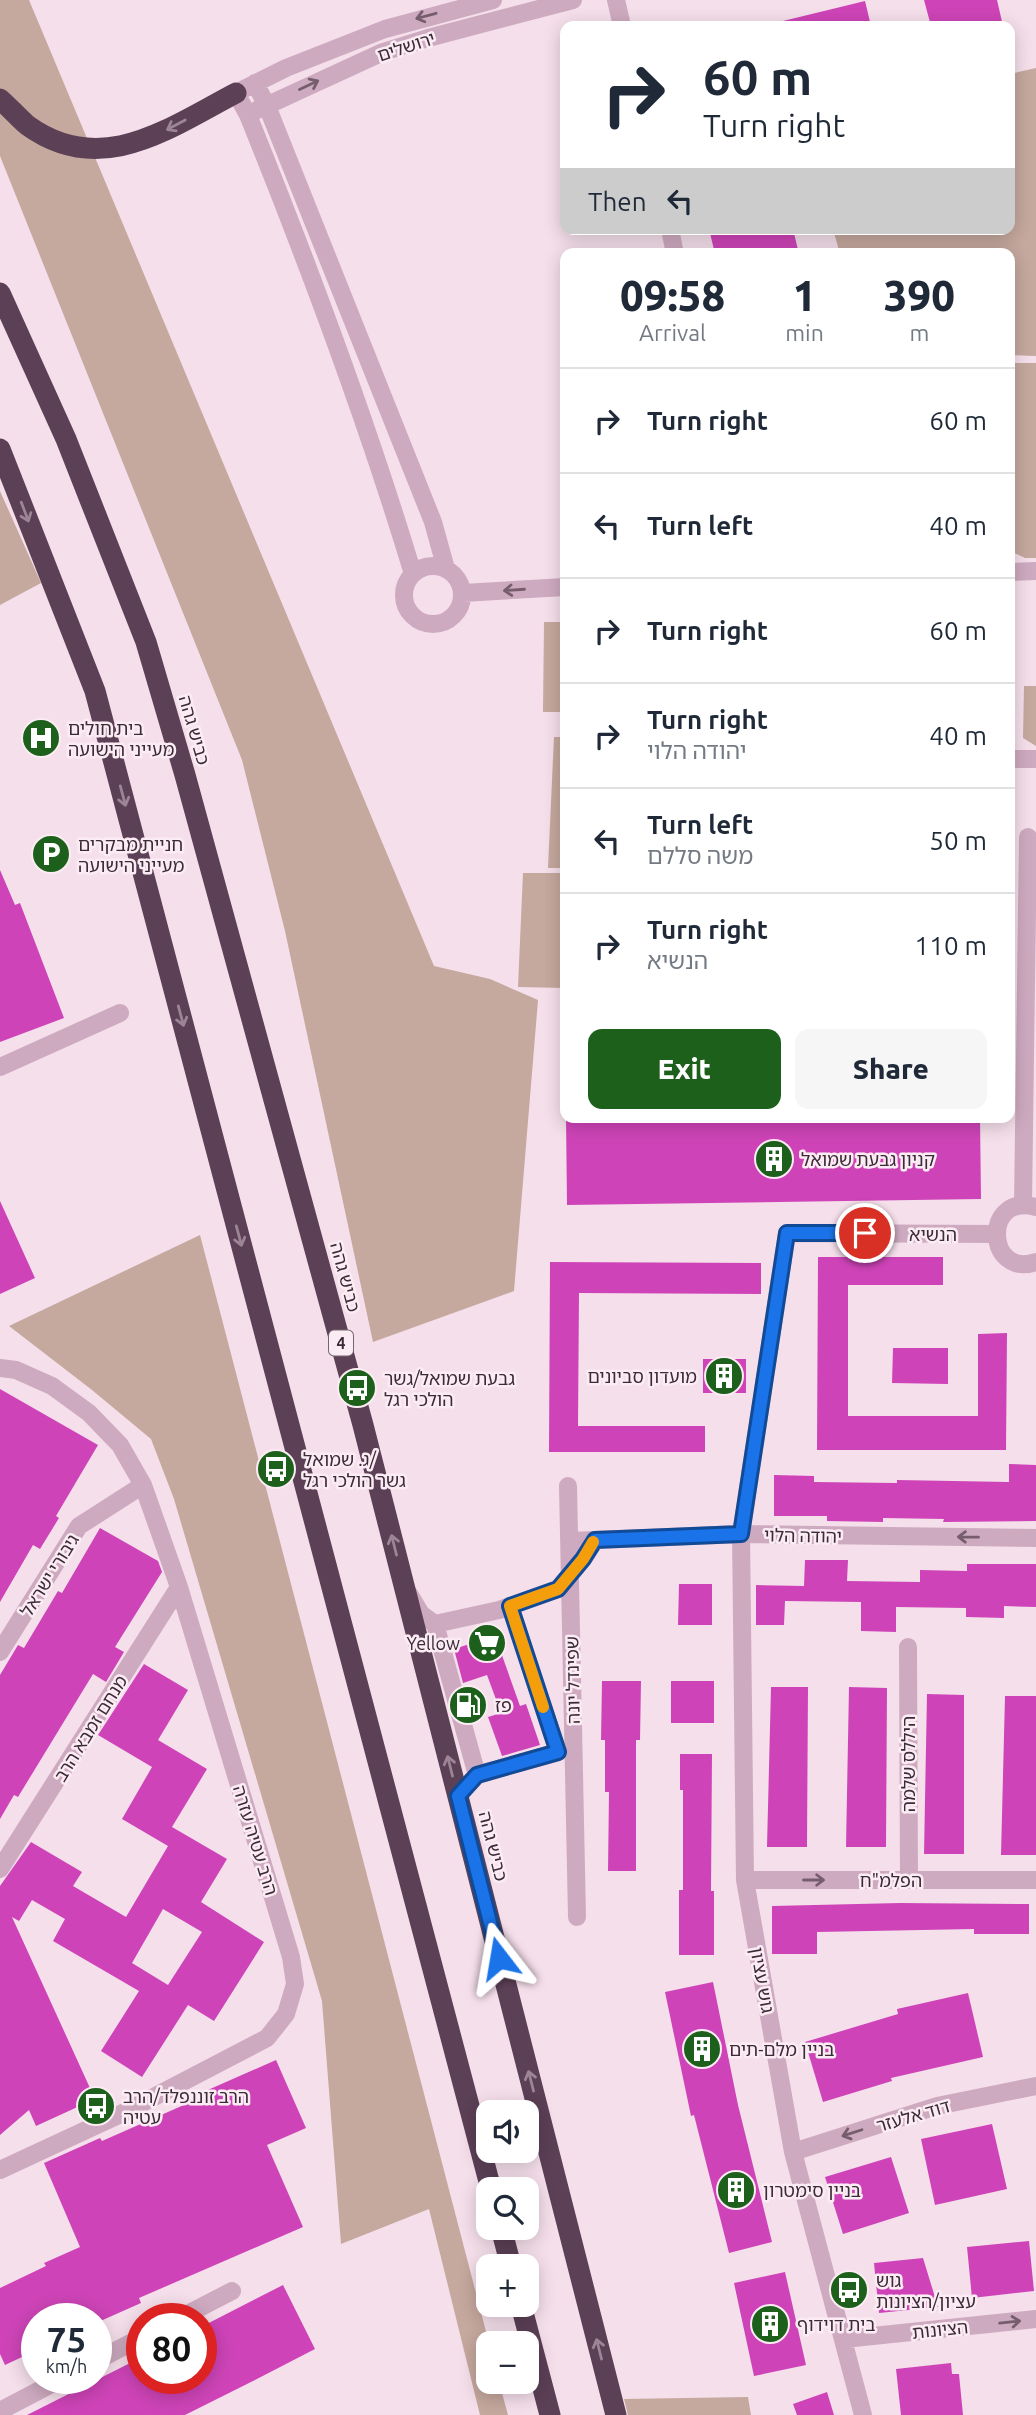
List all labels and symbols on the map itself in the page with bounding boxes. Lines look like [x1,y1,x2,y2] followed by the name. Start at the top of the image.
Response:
[416,11,438,24] one-way arrow
[375,27,437,65] street label: ירושלים
[298,78,319,91] one-way arrow
[166,119,187,132] one-way arrow
[19,501,32,522] one-way arrow
[503,584,526,597] one-way arrow
[176,693,214,767] street label: כביש גהה
[20,717,62,759] hospital icon: בית חולים מעייני הישועה
[68,718,174,759] place label: בית חולים מעייני הישועה
[117,784,130,807] one-way arrow
[30,833,72,875] parking icon: חניית מבקרים מעייני הישועה
[78,834,184,875] place label: חניית מבקרים מעייני הישועה
[175,1004,188,1027] one-way arrow
[753,1138,795,1180] building icon: קניון גבעת שמואל
[801,1149,935,1169] place label: קניון גבעת שמואל
[835,1203,895,1263] pin
[233,1224,246,1247] one-way arrow
[909,1224,957,1244] street label: הנשיא
[327,1240,365,1314] street label: כביש גהה
[329,1330,353,1356] road number: 4
[703,1355,745,1397] building icon: מועדון סביונים
[588,1366,697,1386] place label: מועדון סביונים
[336,1367,378,1409] bus stop icon: גבעת שמואל/גשר הולכי רגל
[384,1368,515,1409] place label: גבעת שמואל/גשר הולכי רגל
[255,1448,297,1490] bus stop icon: ג. שמואל/ גשר הולכי רגל
[303,1449,406,1490] place label: ג. שמואל/ גשר הולכי רגל
[764,1524,842,1546] street label: יהודה הלוי
[16,1530,82,1620] street label: גיבורי ישראל
[957,1530,980,1544] one-way arrow
[387,1534,400,1557] one-way arrow
[466,1622,508,1664] supermarket icon: Yellow
[407,1633,460,1653] place label: Yellow
[561,1636,583,1724] street label: שפינדל יונה
[49,1671,131,1785] street label: מנחם זמבא הרב
[447,1684,489,1726] fuel station icon: פז
[495,1695,512,1715] place label: פז
[898,1716,918,1812] street label: היללס שלמה
[443,1755,456,1777] one-way arrow
[230,1783,282,1897] street label: הרב עטיה עזרה
[476,1809,512,1883] street label: כביש גהה
[860,1870,922,1890] street label: הפלמ"ח
[802,1873,825,1887] one-way arrow
[462,1921,536,1995] position arrow
[747,1946,779,2015] street label: גוש עציון
[681,2028,723,2070] building icon: בניין מלם-תים
[729,2039,835,2059] place label: בניין מלם-תים
[524,2070,537,2093] one-way arrow
[75,2085,117,2127] bus stop icon: הרב זוננפלד/הרב עטיה
[123,2086,249,2127] place label: הרב זוננפלד/הרב עטיה
[874,2095,952,2135] street label: דוד אלעזר
[841,2128,863,2141] one-way arrow
[715,2169,757,2211] building icon: בניין סימטרון
[763,2180,861,2200] place label: בניין סימטרון
[828,2269,870,2311] bus stop icon: גוש עציון/הציונות
[876,2270,976,2311] place label: גוש עציון/הציונות
[126,2303,217,2394] speed limit sign: 80
[749,2303,791,2345] building icon: בית דוידוף
[797,2314,876,2334] place label: בית דוידוף
[998,2315,1020,2328] one-way arrow
[911,2316,969,2342] street label: הציונות
[592,2338,605,2361] one-way arrow

